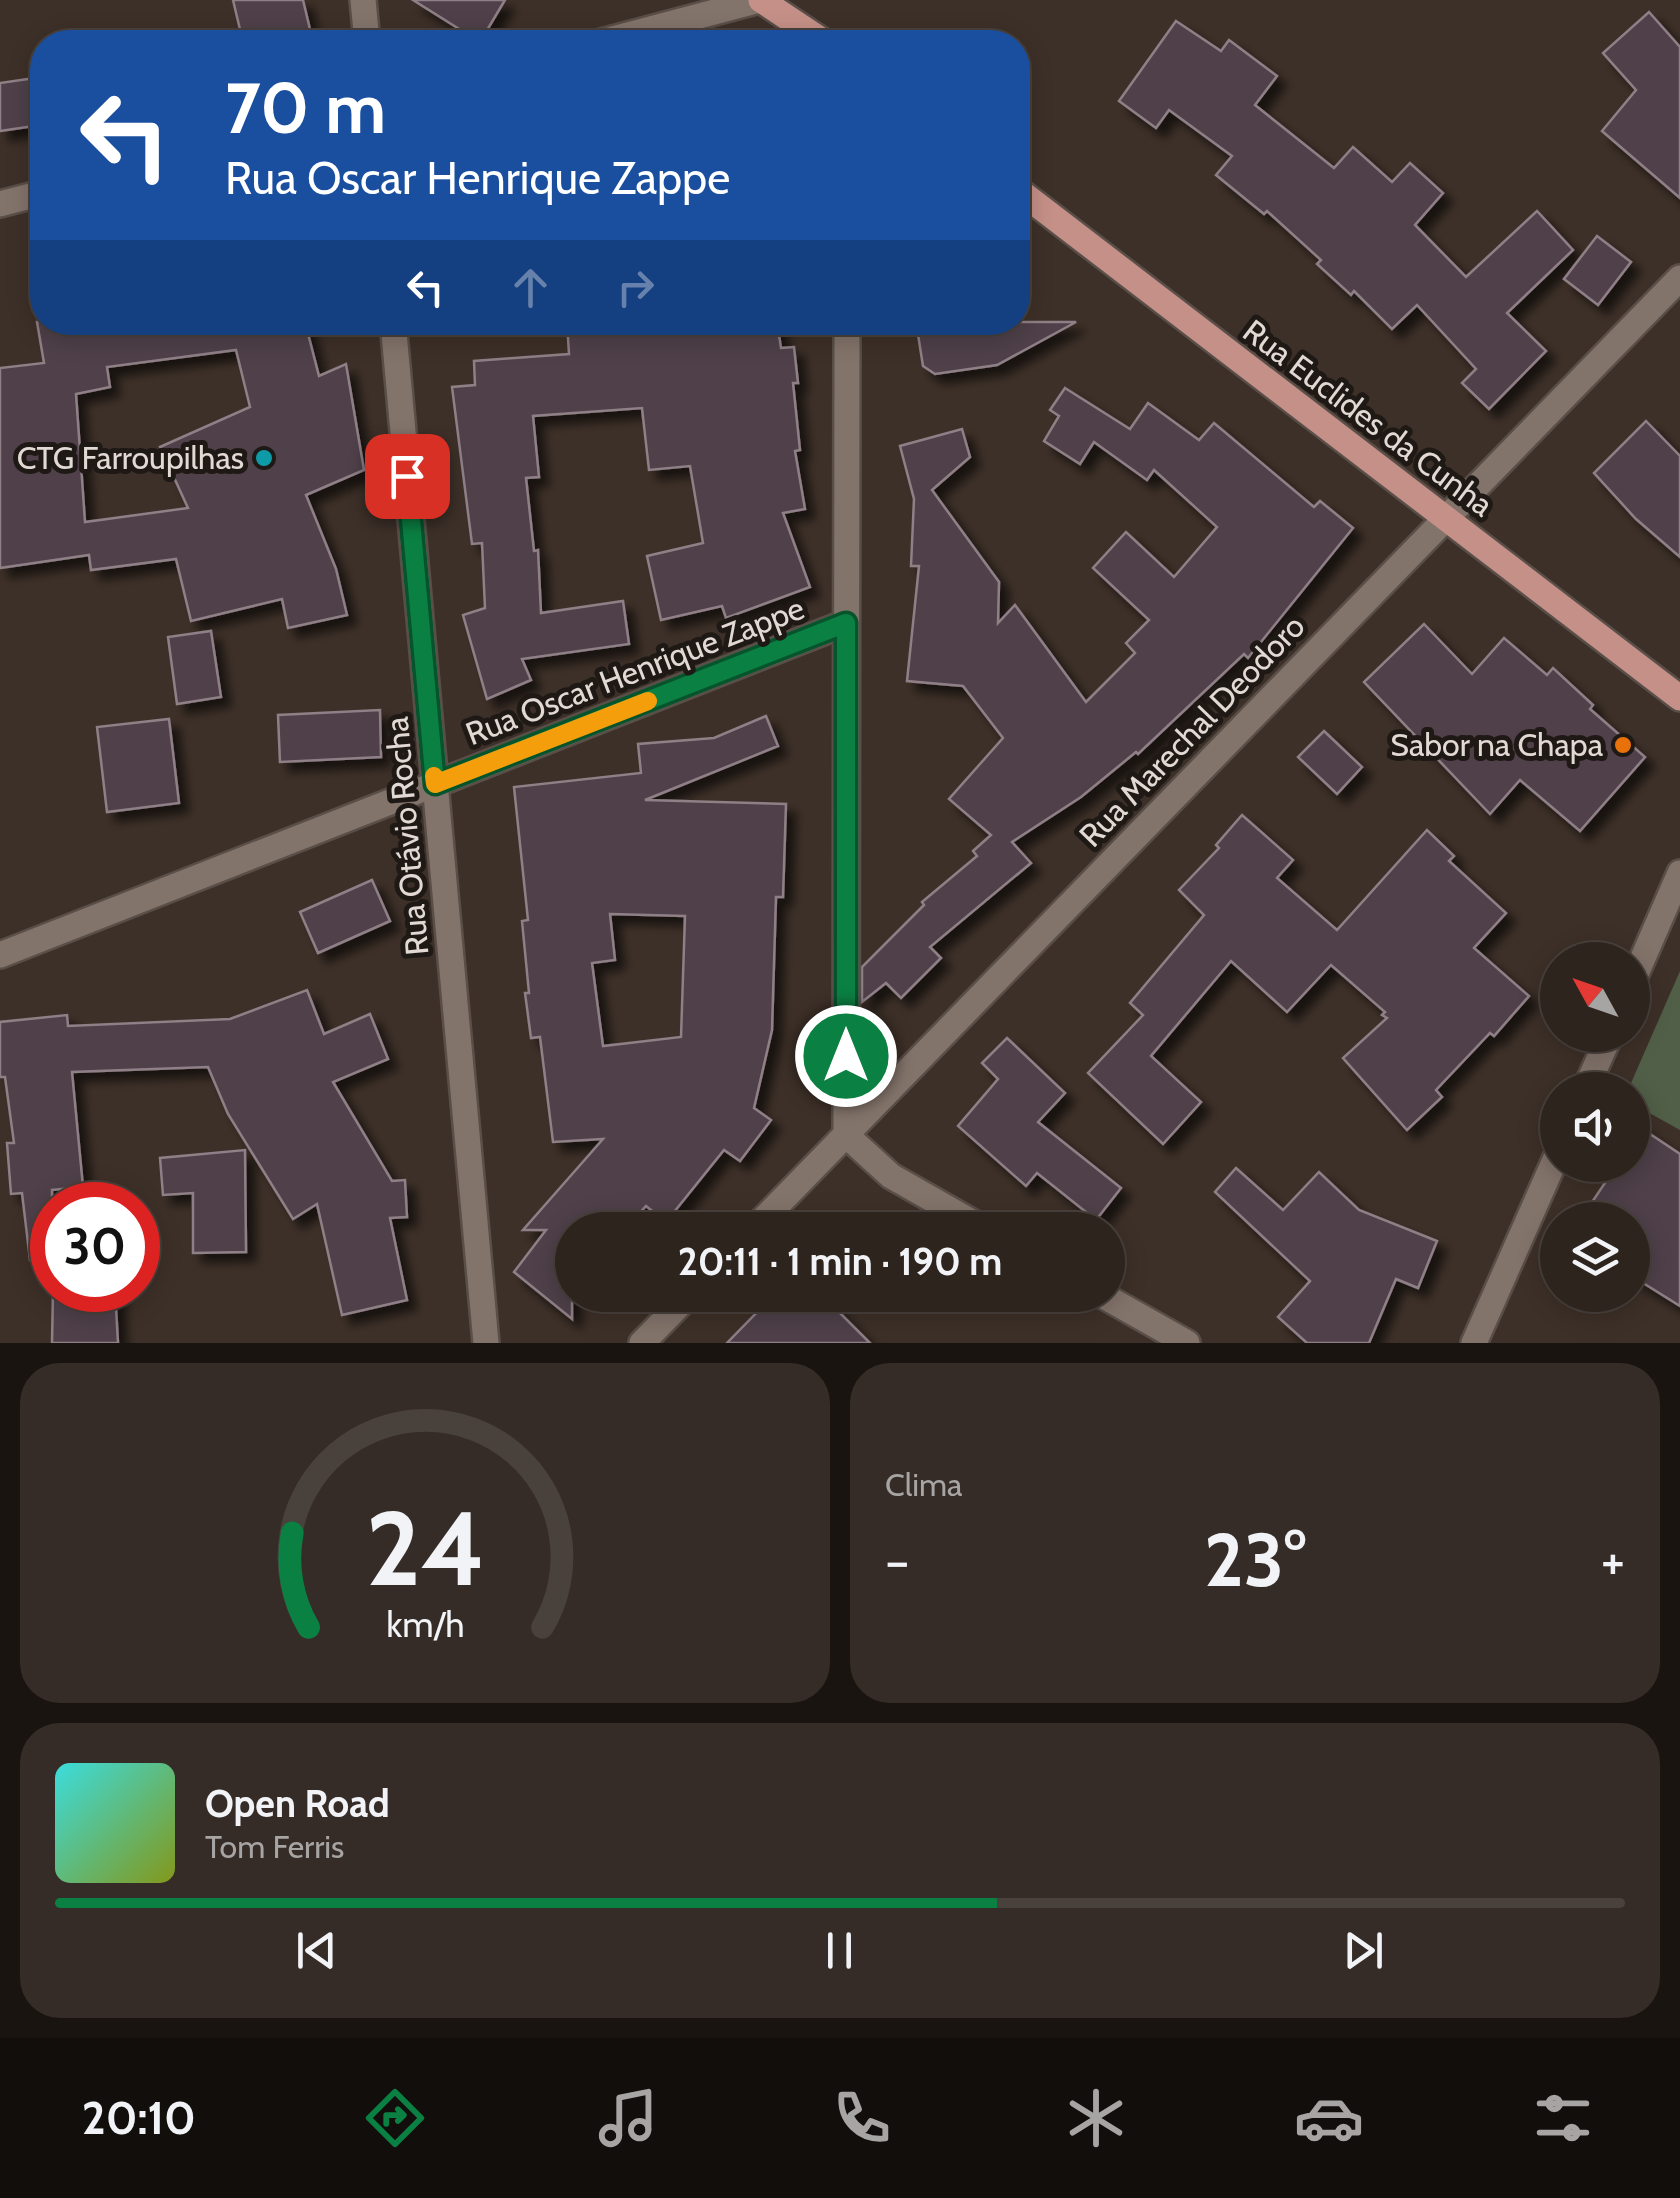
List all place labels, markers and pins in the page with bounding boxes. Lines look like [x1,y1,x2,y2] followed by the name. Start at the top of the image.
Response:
[365,434,450,519] pin
[17,438,244,477] place label: CTG Farroupilhas
[253,447,275,469] marker: CTG Farroupilhas
[1390,725,1604,764] place label: Sabor na Chapa
[1612,734,1634,756] marker: Sabor na Chapa

